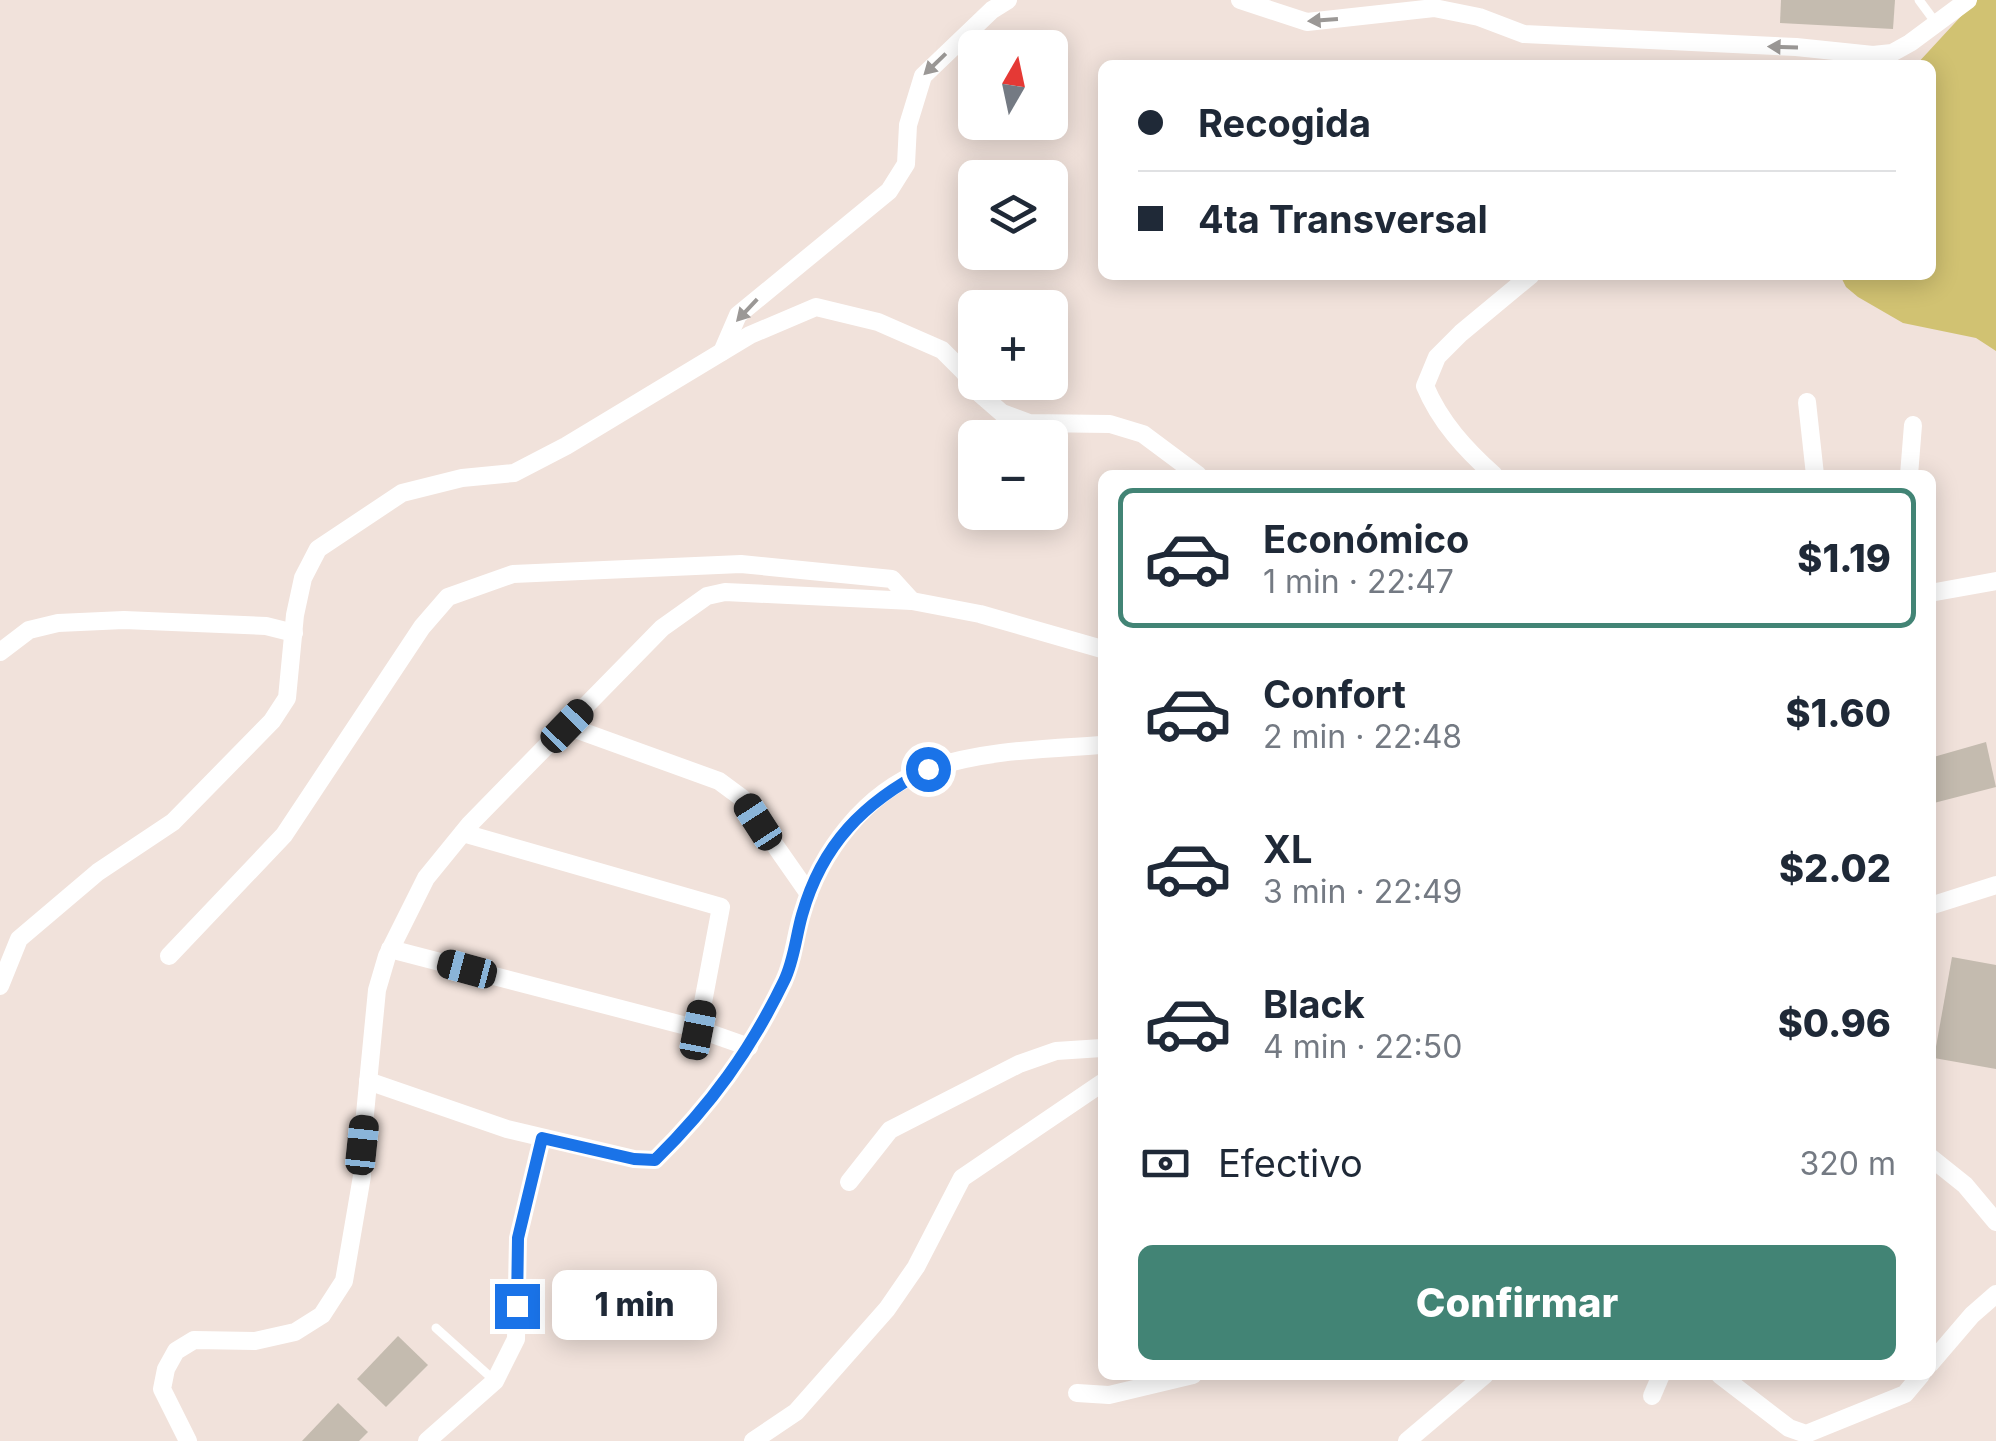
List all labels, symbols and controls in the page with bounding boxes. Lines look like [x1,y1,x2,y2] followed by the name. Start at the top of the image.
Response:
[1307,12,1338,28] one-way arrow
[958,30,1068,140] north arrow
[958,30,1068,530] map controls
[1767,38,1799,54] one-way arrow
[924,52,948,76] one-way arrow
[1198,100,1371,146] text: Recogida
[958,160,1068,270] button: layers
[1198,196,1488,242] text: 4ta Transversal
[958,290,1068,400] button: +
[736,297,759,321] one-way arrow
[958,420,1068,530] button: −
[1143,513,1233,603] icon: car
[1263,516,1469,562] text: Económico
[1797,535,1891,581] text: $1.19
[1263,562,1454,601] text: 1 min · 22:47
[1143,668,1233,758] icon: car
[1263,671,1406,717] text: Confort
[1785,690,1891,736] text: $1.60
[535,694,599,758] car
[1263,717,1462,756] text: 2 min · 22:48
[906,747,951,792] route start
[729,789,787,855] car
[1143,823,1233,913] icon: car
[1263,826,1313,872] text: XL
[1779,845,1891,891] text: $2.02
[1263,872,1462,911] text: 3 min · 22:49
[434,947,500,991] car
[1143,978,1233,1068] icon: car
[1263,981,1365,1027] text: Black
[678,998,718,1062] car
[1778,1000,1891,1046] text: $0.96
[1263,1027,1462,1066] text: 4 min · 22:50
[344,1114,380,1176] car
[1138,1136,1193,1191] icon: cash
[1218,1140,1363,1186] text: Efectivo
[1800,1144,1896,1183] text: 320 m
[1138,1245,1896,1360] button: Confirmar
[552,1271,717,1341] callout: 1 min
[495,1284,540,1329] route end
[594,1285,675,1324] text: 1 min

